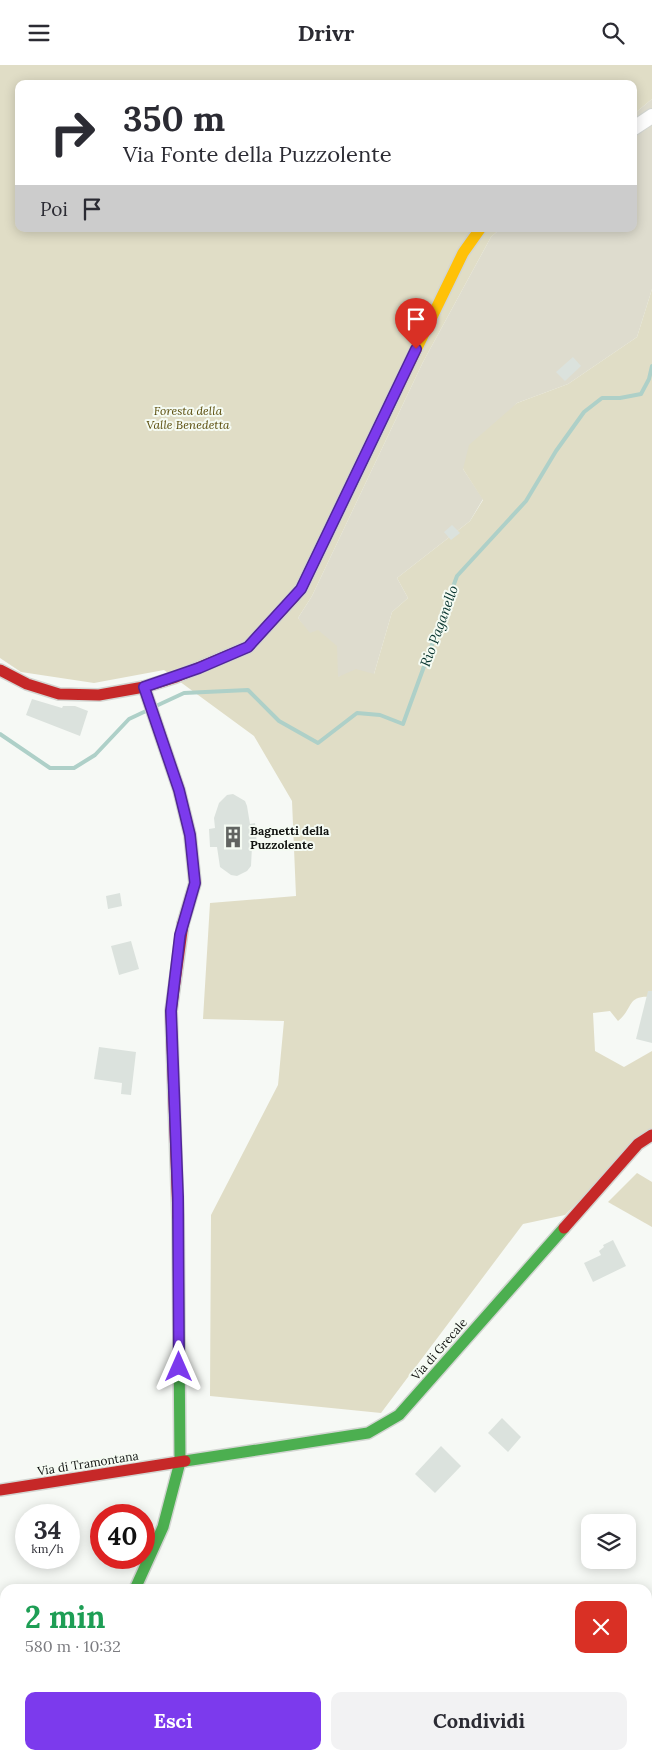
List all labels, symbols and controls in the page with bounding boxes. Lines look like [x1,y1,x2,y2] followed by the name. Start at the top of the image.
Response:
[25,19,53,47] icon: menu
[298,19,354,47] text: Drivr
[599,19,627,47] icon: search
[123,96,225,141] text: 350 m
[40,100,105,165] icon: right
[123,140,392,168] text: Via Fonte della Puzzolente
[78,195,106,223] icon: arrive
[40,197,68,221] text: Poi
[395,298,437,349] pin
[402,305,430,333] icon: arrive
[146,403,230,432] park label: Foresta della Valle Benedetta
[416,583,462,669] water label: Rio Paganello
[250,823,330,852] place label: Bagnetti della Puzzolente
[220,824,246,850] building icon: Bagnetti della Puzzolente
[407,1315,470,1384] street label: Via di Grecale
[152,1340,204,1392] position arrow
[35,1448,140,1479] street label: Via di Tramontana
[90,1504,155,1569] speed limit sign: 40
[34,1514,61,1546] text: 34
[581,1514,636,1569] map controls
[581,1514,636,1569] button: layers
[31,1541,64,1556] text: km/h
[25,1598,105,1636] text: 2 min
[575,1601,627,1653] button: close
[25,1636,121,1656] text: 580 m · 10:32
[25,1692,321,1750] button: Esci
[331,1692,627,1750] button: Condividi

